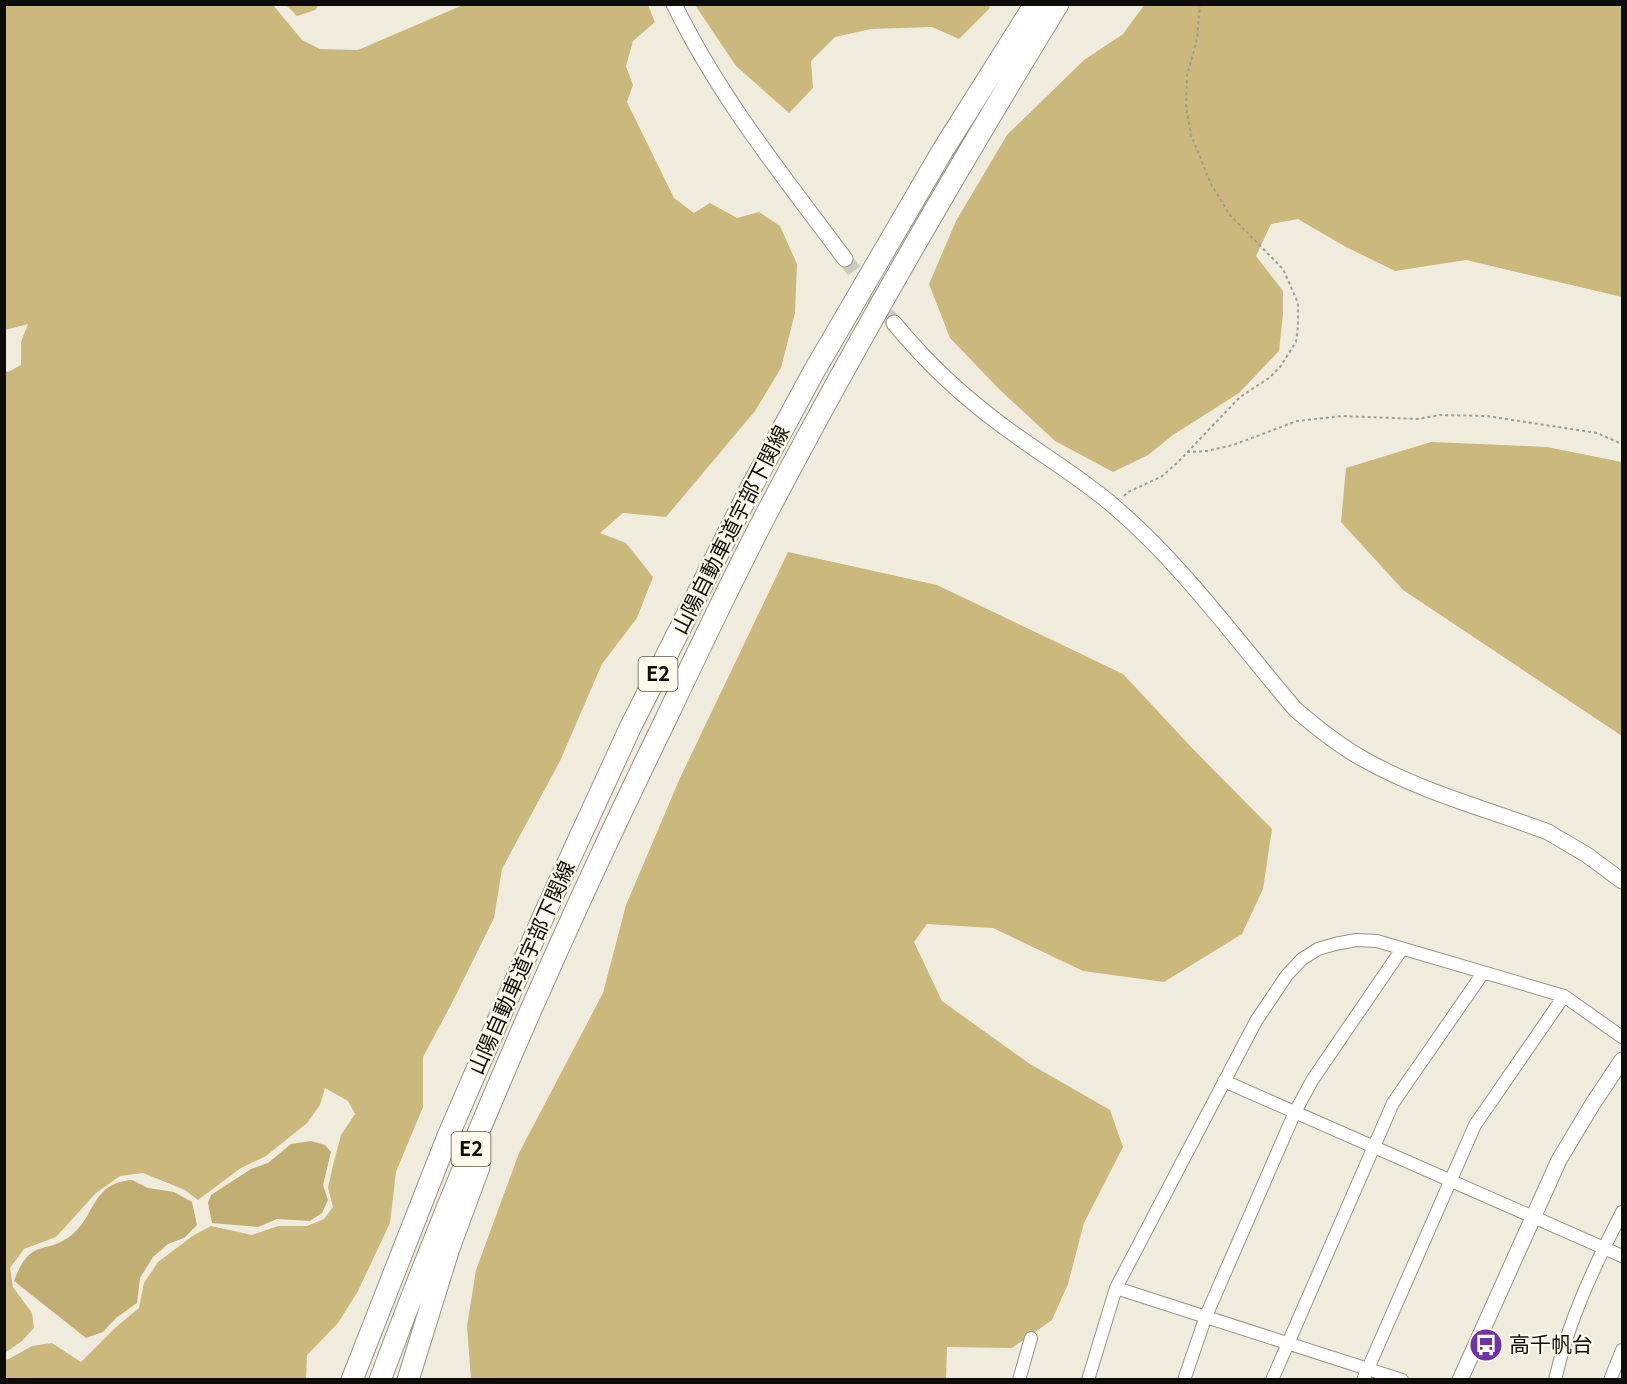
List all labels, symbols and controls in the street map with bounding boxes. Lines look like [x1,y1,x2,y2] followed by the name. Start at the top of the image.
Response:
[663,419,795,639] street label: 山陽自動車道宇部下関線
[638,657,678,691] road number: E2
[459,856,581,1079] street label: 山陽自動車道宇部下関線
[452,1132,490,1166] road number: E2
[1468,1327,1504,1363] bus stop icon: 高千帆台
[1509,1328,1593,1358] place label: 高千帆台

